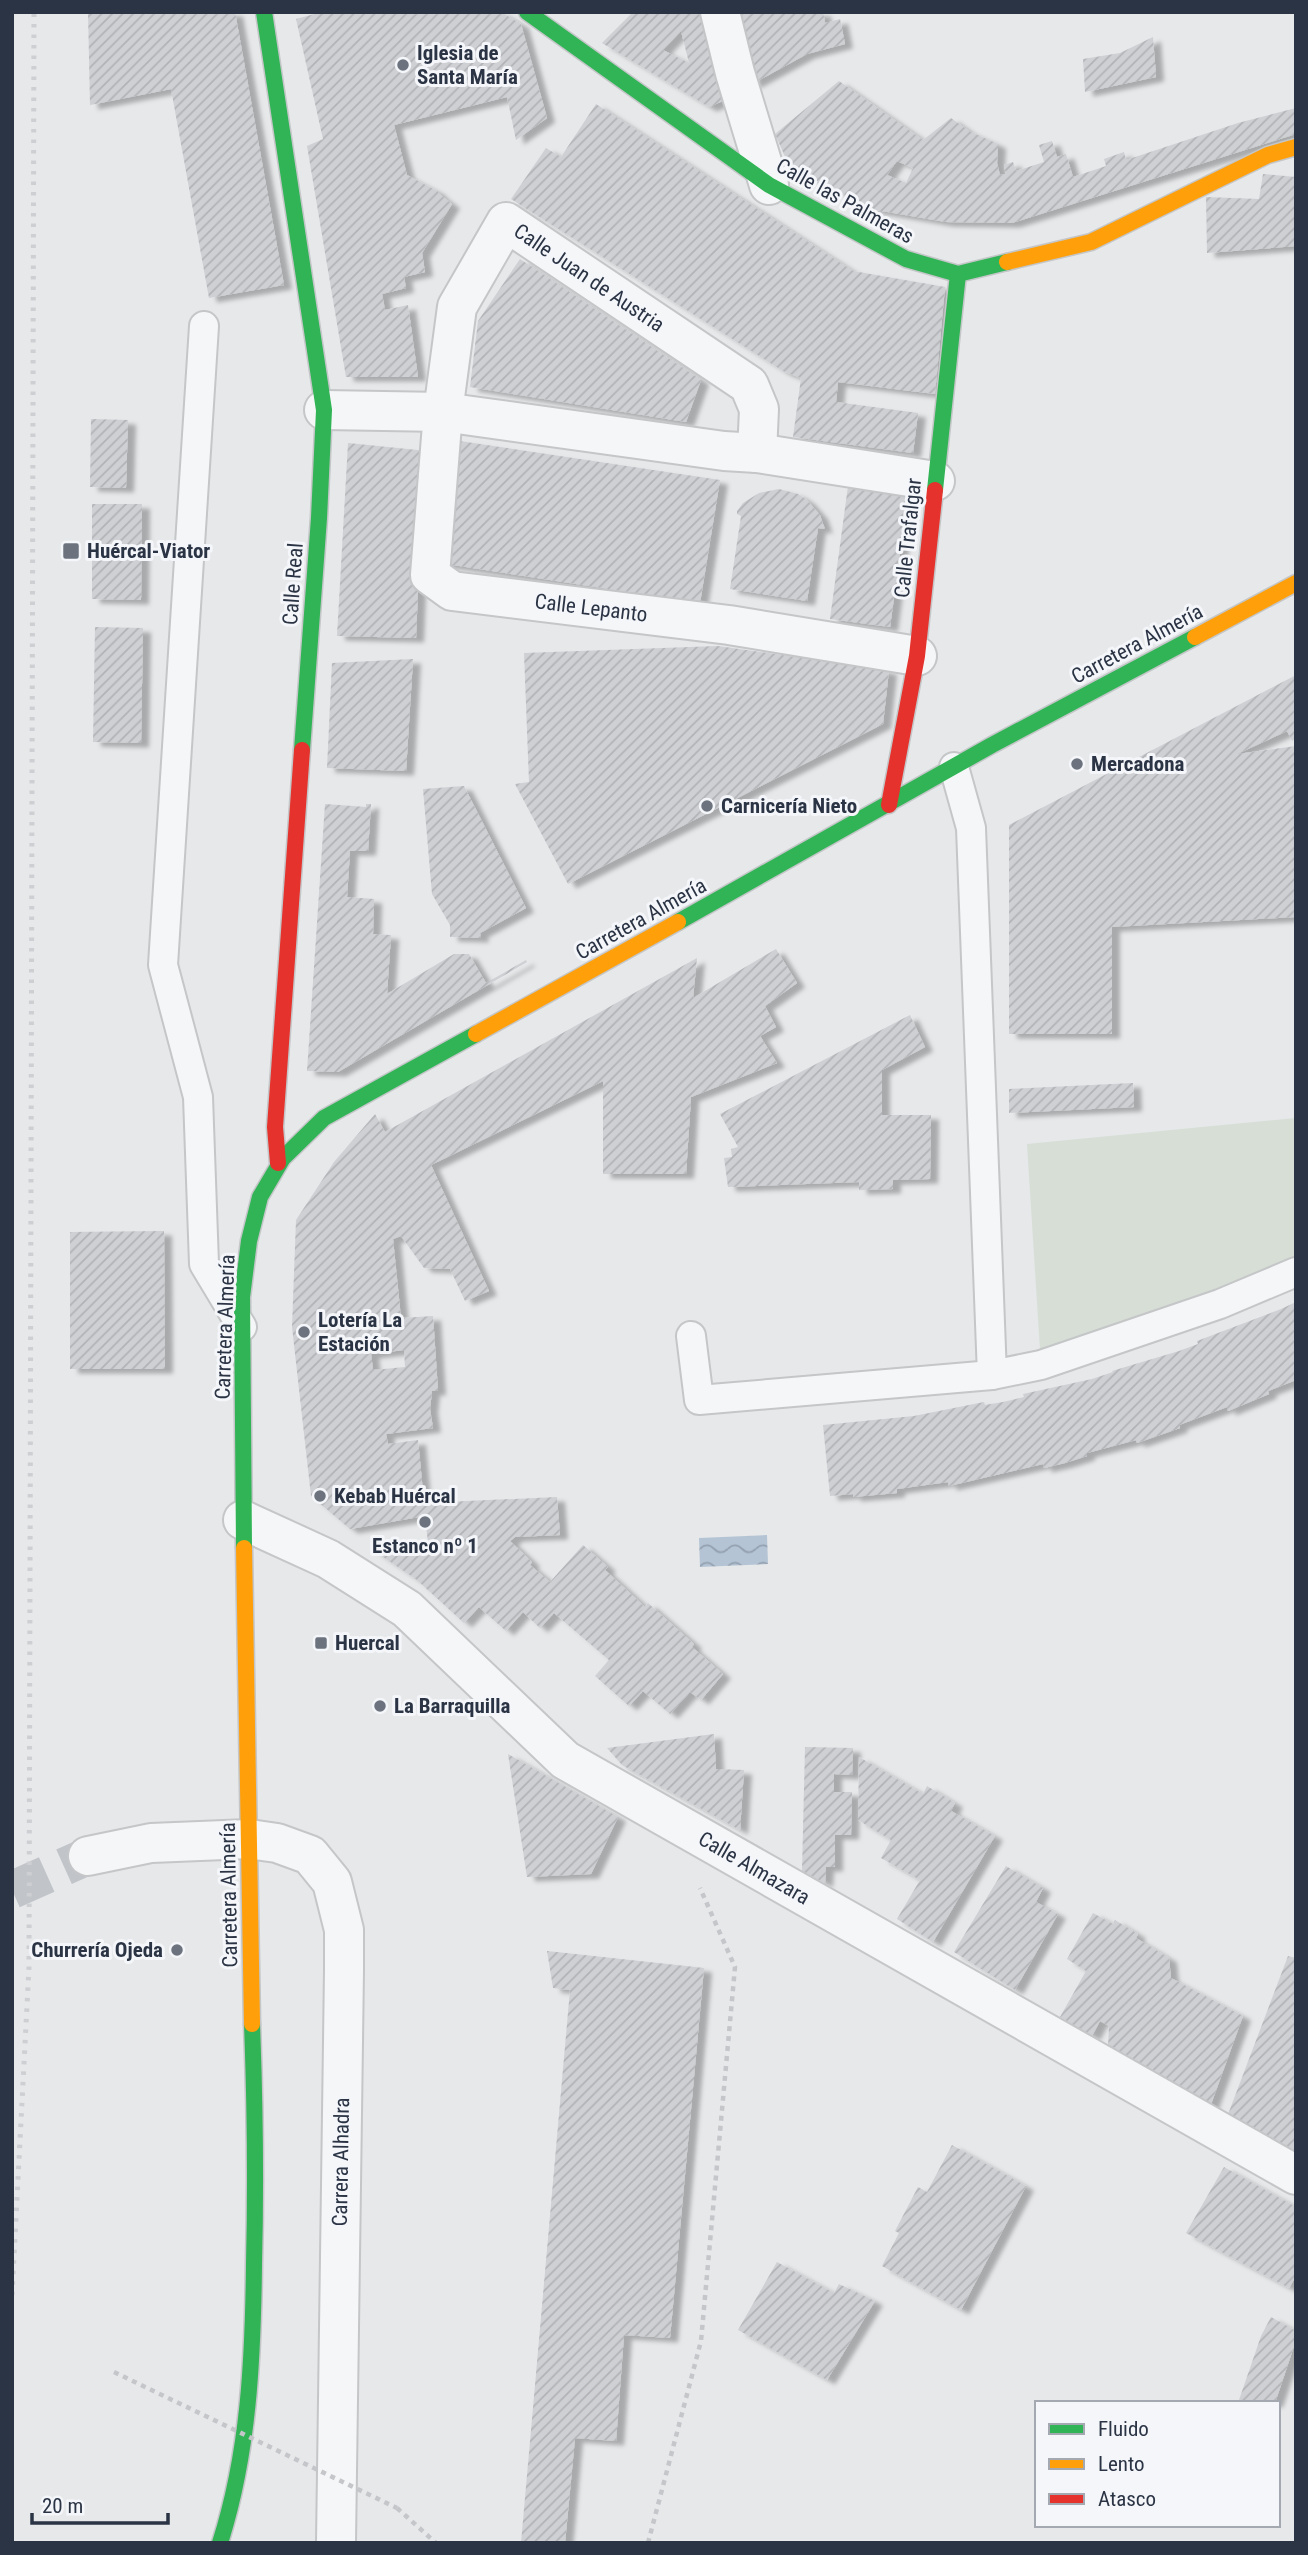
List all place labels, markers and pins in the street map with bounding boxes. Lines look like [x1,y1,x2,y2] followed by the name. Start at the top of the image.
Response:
[417,41,518,89] place label: Iglesia de Santa María
[395,57,411,73] marker: Iglesia de Santa María
[87,539,210,563] place label: Huércal-Viator
[61,541,81,561] marker: Huércal-Viator
[1091,752,1184,776] place label: Mercadona
[1069,756,1085,772] marker: Mercadona
[721,794,857,818] place label: Carnicería Nieto
[699,798,715,814] marker: Carnicería Nieto
[318,1308,402,1356] place label: Lotería La Estación
[296,1324,312,1340] marker: Lotería La Estación
[334,1484,456,1508] place label: Kebab Huércal
[312,1488,328,1504] marker: Kebab Huércal
[417,1514,433,1530] marker: Estanco nº 1
[372,1534,478,1558] place label: Estanco nº 1
[335,1631,400,1655] place label: Huercal
[313,1635,329,1651] marker: Huercal
[394,1694,511,1718] place label: La Barraquilla
[372,1698,388,1714] marker: La Barraquilla
[31,1938,163,1962] place label: Churrería Ojeda
[169,1942,185,1958] marker: Churrería Ojeda

